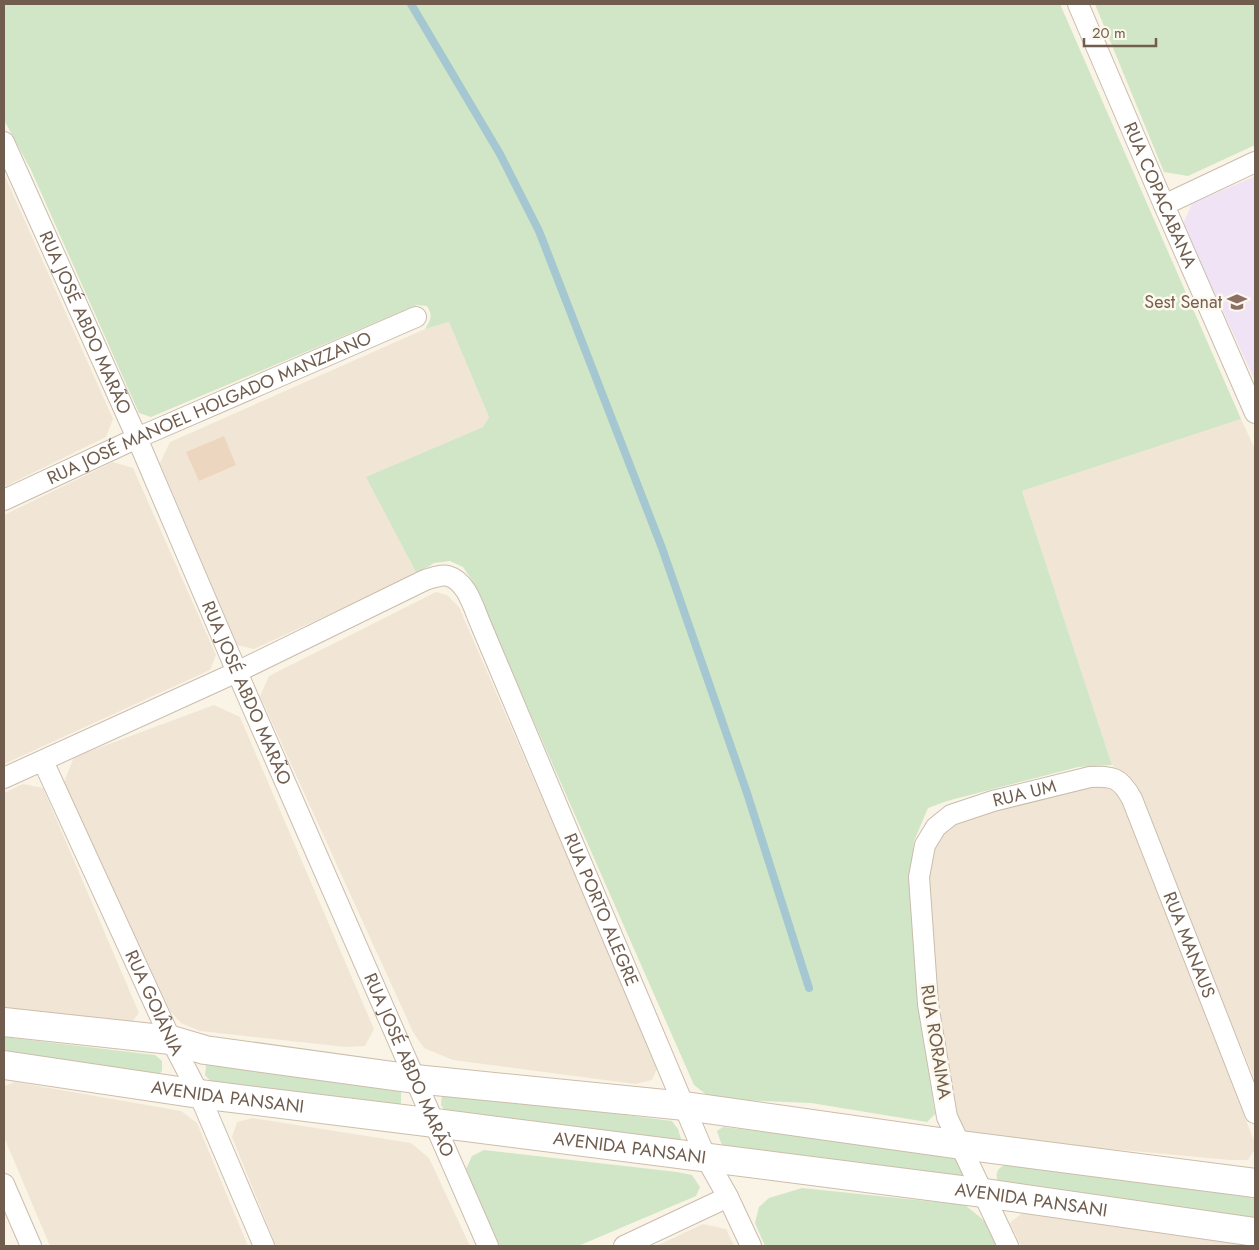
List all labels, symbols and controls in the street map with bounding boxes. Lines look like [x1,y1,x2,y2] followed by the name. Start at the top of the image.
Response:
[1084,15,1156,47] scale bar
[1092,22,1126,44] text: 20 m
[1117,118,1203,272] street label: RUA COPACABANA
[33,227,138,418] street label: RUA JOSÉ ABDO MARÃO
[1144,289,1223,315] place label: Sest Senat
[1226,291,1248,313] school or university icon: Sest Senat
[43,325,376,491] street label: RUA JOSÉ MANOEL HOLGADO MANZZANO
[195,597,298,789] street label: RUA JOSÉ ABDO MARÃO
[990,773,1059,814] street label: RUA UM
[557,829,645,990] street label: RUA PORTO ALEGRE
[1157,888,1222,1002] street label: RUA MANAUS
[118,946,190,1060] street label: RUA GOIÂNIA
[357,969,461,1161] street label: RUA JOSÉ ABDO MARÃO
[914,983,958,1101] street label: RUA RORAIMA
[150,1074,306,1120] street label: AVENIDA PANSANI
[552,1125,707,1170] street label: AVENIDA PANSANI
[953,1176,1109,1224] street label: AVENIDA PANSANI

